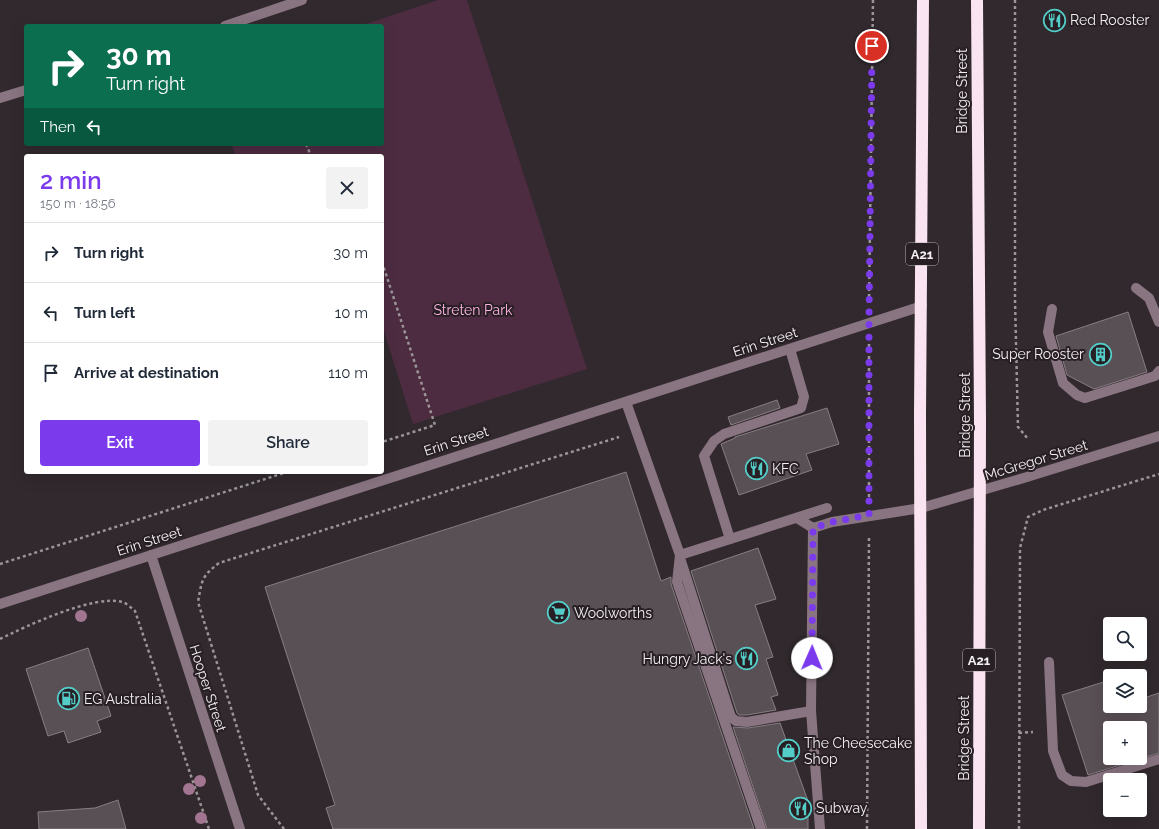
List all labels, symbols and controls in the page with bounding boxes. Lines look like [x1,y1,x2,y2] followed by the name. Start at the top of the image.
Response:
[1041,7,1067,33] restaurant icon: Red Rooster
[1070,12,1150,28] place label: Red Rooster
[855,29,889,63] pin
[861,35,883,57] icon: arrive
[106,39,172,72] text: 30 m
[40,40,92,92] icon: right
[954,48,970,134] street label: Bridge Street
[106,73,185,94] text: Turn right
[83,116,105,138] icon: left
[40,118,75,136] text: Then
[40,166,102,195] text: 2 min
[326,167,368,209] button: close
[40,196,116,211] text: 150 m · 18:56
[40,242,62,264] icon: right
[906,243,938,265] road number: A21
[74,244,144,262] text: Turn right
[333,244,368,262] text: 30 m
[40,302,62,324] icon: left
[433,302,513,318] park label: Streten Park
[74,304,135,322] text: Turn left
[335,304,368,322] text: 10 m
[731,324,800,360] street label: Erin Street
[1087,341,1113,367] building icon: Super Rooster
[992,346,1084,362] place label: Super Rooster
[40,362,62,384] icon: arrive
[74,364,219,382] text: Arrive at destination
[328,364,368,382] text: 110 m
[957,372,973,458] street label: Bridge Street
[40,420,200,466] button: Exit
[208,420,368,466] button: Share
[422,423,491,459] street label: Erin Street
[983,437,1090,483] street label: McGregor Street
[744,456,770,482] restaurant icon: KFC
[772,461,799,477] place label: KFC
[115,523,184,559] street label: Erin Street
[546,600,572,626] supermarket icon: Woolworths
[574,605,652,621] place label: Woolworths
[1103,617,1147,817] map controls
[1103,617,1147,661] button: search
[791,637,833,679] position arrow
[186,642,230,734] street label: Hooper Street
[734,646,760,672] restaurant icon: Hungry Jack's
[963,649,995,671] road number: A21
[642,651,732,667] place label: Hungry Jack's
[1103,669,1147,713] button: layers
[55,686,81,712] fuel station icon: EG Australia
[84,691,162,707] place label: EG Australia
[956,695,972,781] street label: Bridge Street
[1103,721,1147,765] button: +
[804,735,912,767] place label: The Cheesecake Shop
[776,738,802,764] shop icon: The Cheesecake Shop
[1103,773,1147,817] button: −
[787,795,813,821] restaurant icon: Subway
[816,800,868,816] place label: Subway

